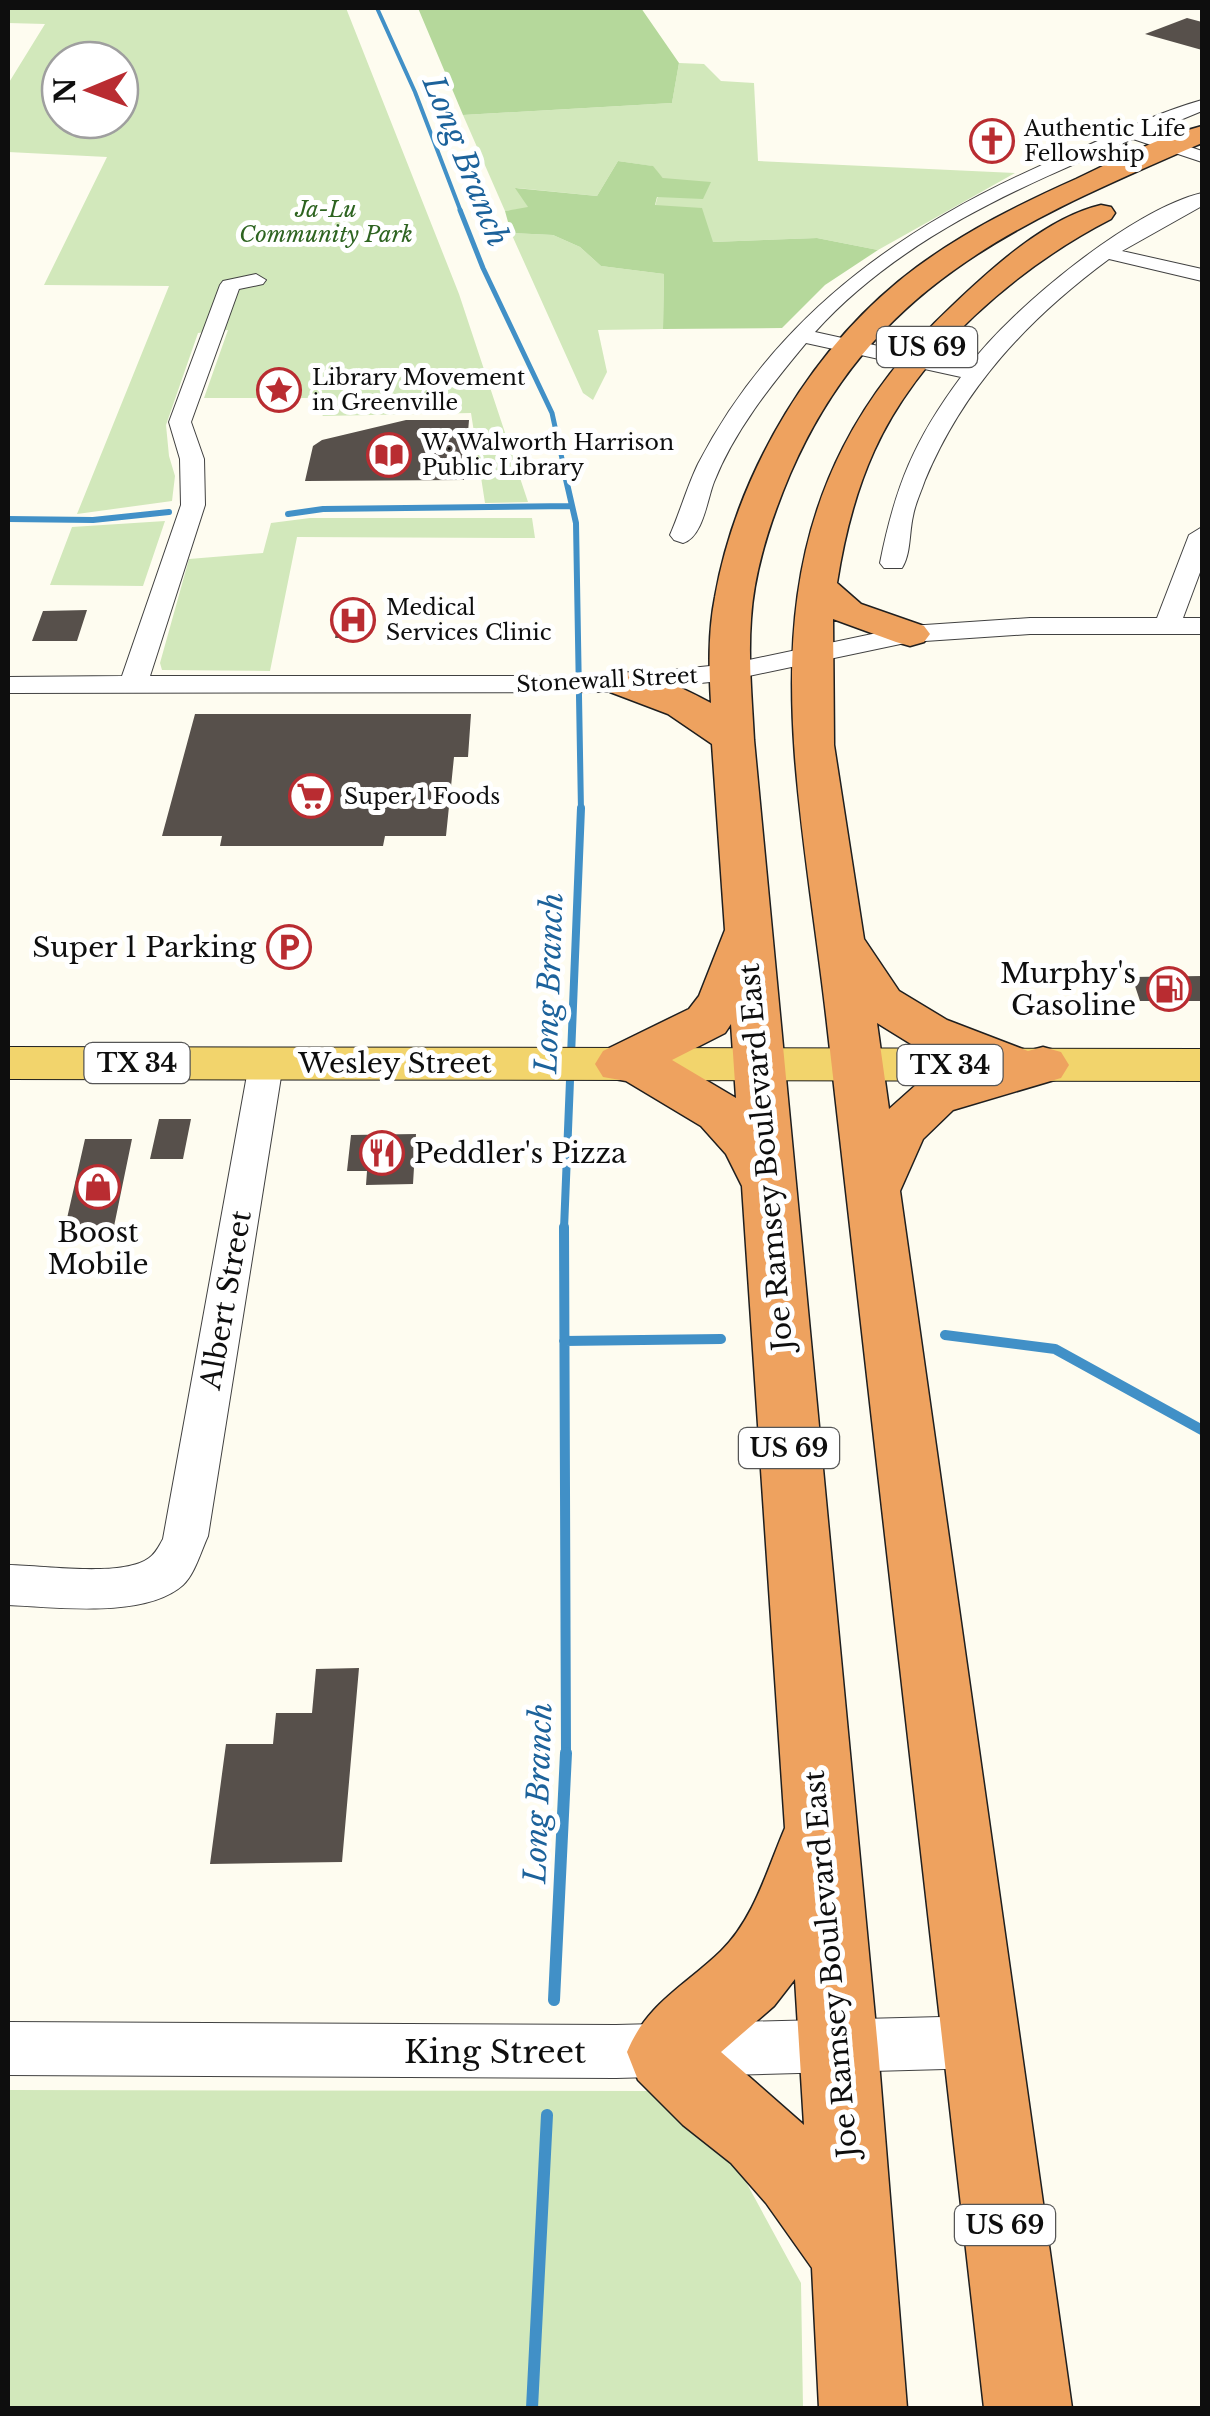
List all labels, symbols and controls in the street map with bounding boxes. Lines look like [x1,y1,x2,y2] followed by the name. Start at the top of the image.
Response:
[40,40,140,140] north arrow
[415,69,517,252] water label: Long Branch
[48,77,83,104] text: N
[1023,115,1186,167] place label: Authentic Life Fellowship
[969,118,1015,164] church icon: Authentic Life Fellowship
[239,196,413,248] park label: Ja-Lu Community Park
[877,327,977,367] road number: US 69
[312,364,526,416] place label: Library Movement in Greenville
[256,367,302,413] place icon: Library Movement in Greenville
[421,429,674,481] place label: W. Walworth Harrison Public Library
[366,432,412,478] library icon: W. Walworth Harrison Public Library
[386,594,552,646] place label: Medical Services Clinic
[330,597,376,643] hospital icon: Medical Services Clinic
[516,662,699,698] street label: Stonewall Street
[288,773,334,819] supermarket icon: Super 1 Foods
[344,783,500,810] place label: Super 1 Foods
[527,892,571,1075] water label: Long Branch
[266,924,312,970] parking icon: Super 1 Parking
[32,930,257,965] place label: Super 1 Parking
[1000,956,1136,1023] place label: Murphy's Gasoline
[732,962,801,1356] street label: Joe Ramsey Boulevard East
[1146,966,1192,1012] fuel station icon: Murphy's Gasoline
[84,1043,190,1083] road number: TX 34
[898,1045,1002,1085] road number: TX 34
[297,1046,492,1081] street label: Wesley Street
[359,1130,405,1176] restaurant icon: Peddler's Pizza
[414,1136,627,1171] place label: Peddler's Pizza
[75,1164,121,1210] shop icon: Boost Mobile
[193,1207,259,1393] street label: Albert Street
[47,1215,149,1282] place label: Boost Mobile
[739,1428,839,1468] road number: US 69
[516,1702,560,1885] water label: Long Branch
[797,1769,866,2163] street label: Joe Ramsey Boulevard East
[404,2032,586,2072] street label: King Street
[955,2205,1055,2245] road number: US 69

